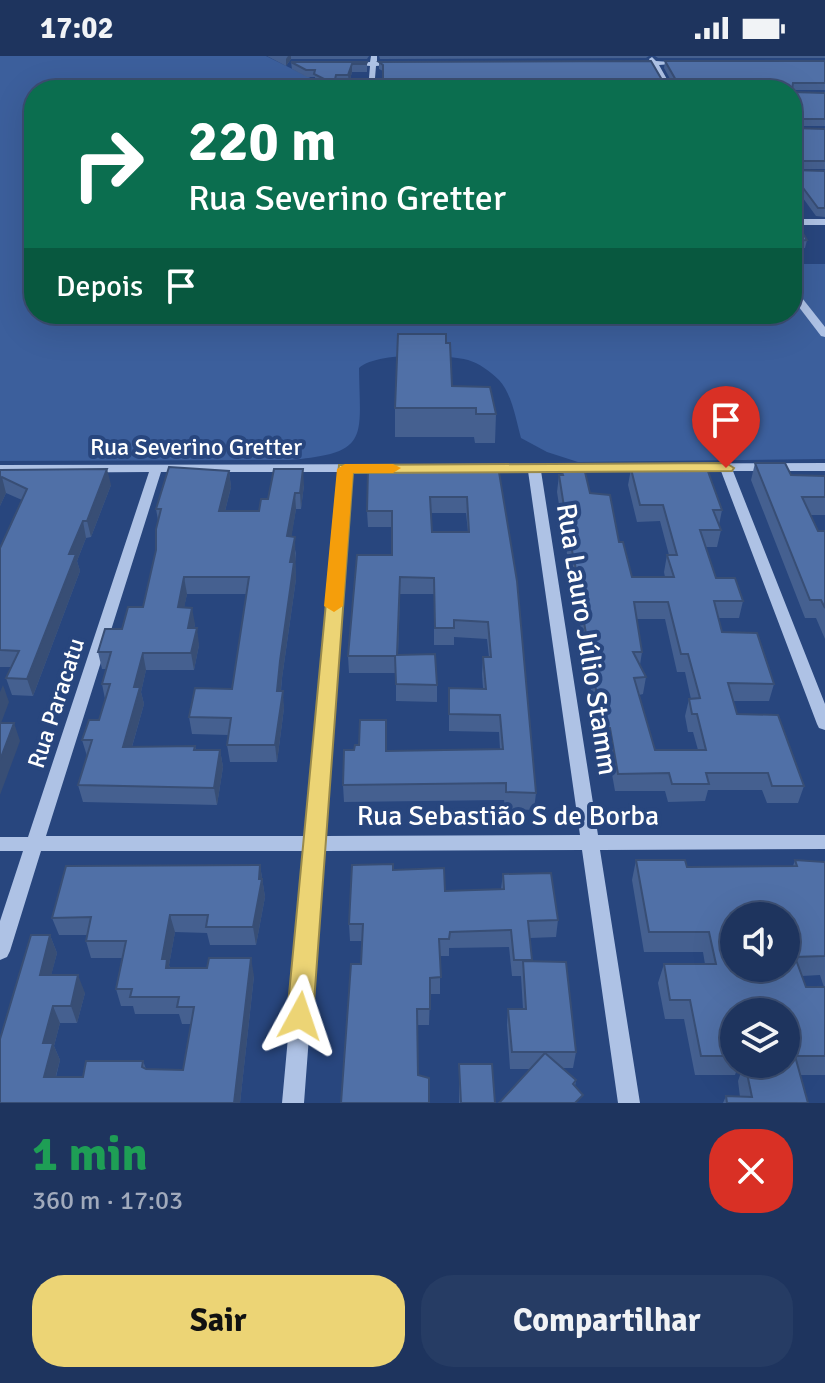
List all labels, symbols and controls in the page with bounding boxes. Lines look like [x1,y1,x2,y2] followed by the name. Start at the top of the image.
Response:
[40,10,114,47] text: 17:02
[188,107,336,176] text: 220 m
[56,112,160,216] icon: right
[188,176,506,221] text: Rua Severino Gretter
[159,264,203,308] icon: arrive
[56,268,143,305] text: Depois
[692,386,760,468] pin
[704,398,748,442] icon: arrive
[90,432,302,462] street label: Rua Severino Gretter
[549,501,625,777] street label: Rua Lauro Júlio Stamm
[21,634,91,772] street label: Rua Paracatu
[357,799,659,833] street label: Rua Sebastião S de Borba
[720,902,800,1078] map controls
[720,902,800,982] button: sound
[258,974,342,1058] position arrow
[720,998,800,1078] button: layers
[32,1125,148,1184] text: 1 min
[709,1129,793,1213] button: close
[32,1185,183,1217] text: 360 m · 17:03
[32,1275,405,1367] button: Sair
[421,1275,793,1367] button: Compartilhar

